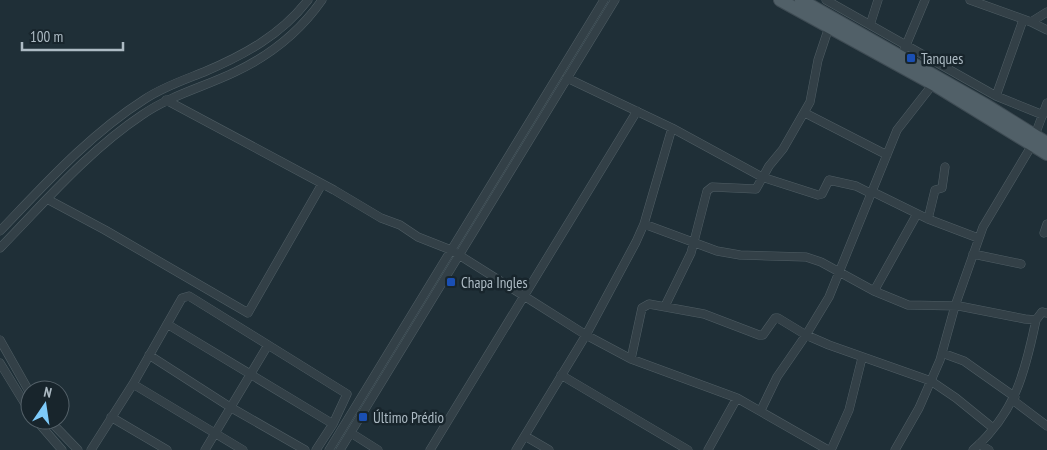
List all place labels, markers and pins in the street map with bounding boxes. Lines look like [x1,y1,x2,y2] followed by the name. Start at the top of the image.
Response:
[921,49,963,68] place label: Tanques
[905,52,917,64] marker: Tanques
[461,273,528,292] place label: Chapa Ingles
[445,276,457,288] marker: Chapa Ingles
[373,408,444,427] place label: Último Prédio
[357,411,369,423] marker: Último Prédio

